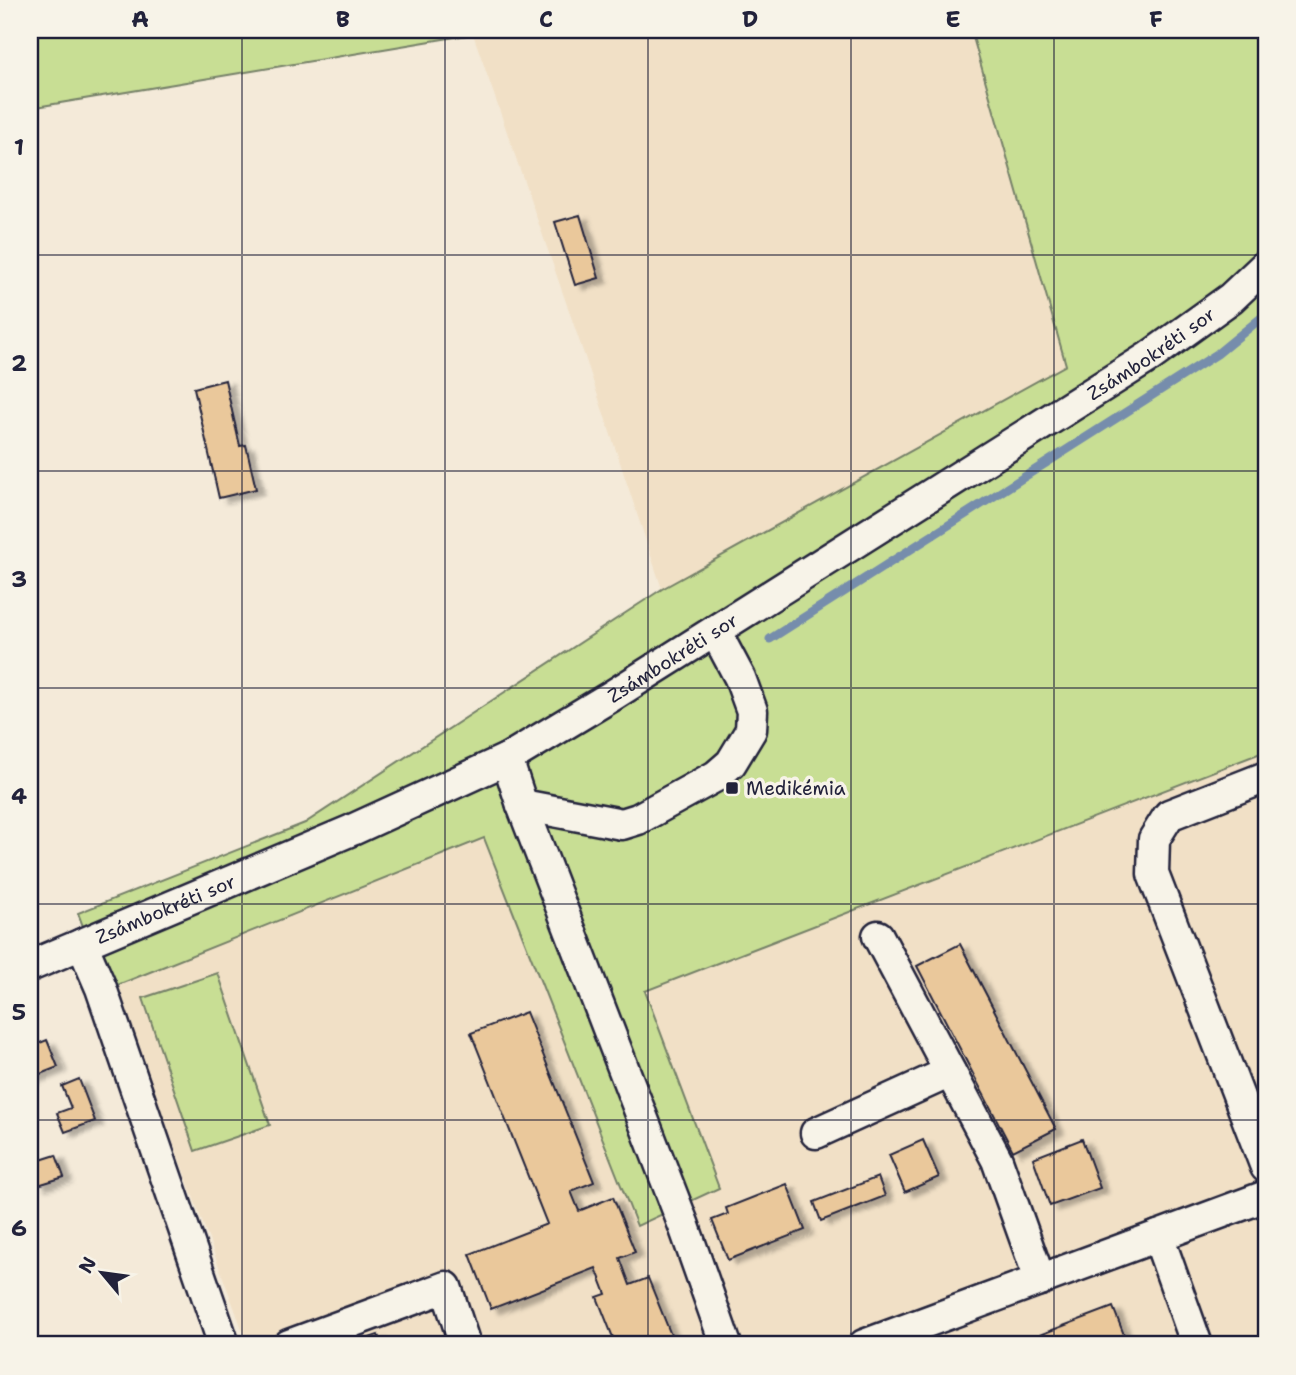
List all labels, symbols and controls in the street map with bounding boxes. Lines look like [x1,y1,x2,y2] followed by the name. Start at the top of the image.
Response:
[131,4,149,34] text: A
[336,4,350,34] text: B
[539,4,553,34] text: C
[742,4,758,34] text: D
[945,4,961,34] text: E
[1149,4,1163,34] text: F
[14,132,24,162] text: 1
[1082,302,1220,406] street label: Zsámbokréti sor
[11,348,27,378] text: 2
[11,564,27,594] text: 3
[603,608,742,708] street label: Zsámbokréti sor
[746,776,846,801] place label: Medikémia
[724,780,740,796] marker: Medikémia
[11,781,27,811] text: 4
[92,869,239,950] street label: Zsámbokréti sor
[12,997,26,1027] text: 5
[11,1213,27,1243] text: 6
[66,1238,136,1308] north arrow
[73,1252,102,1278] text: N

